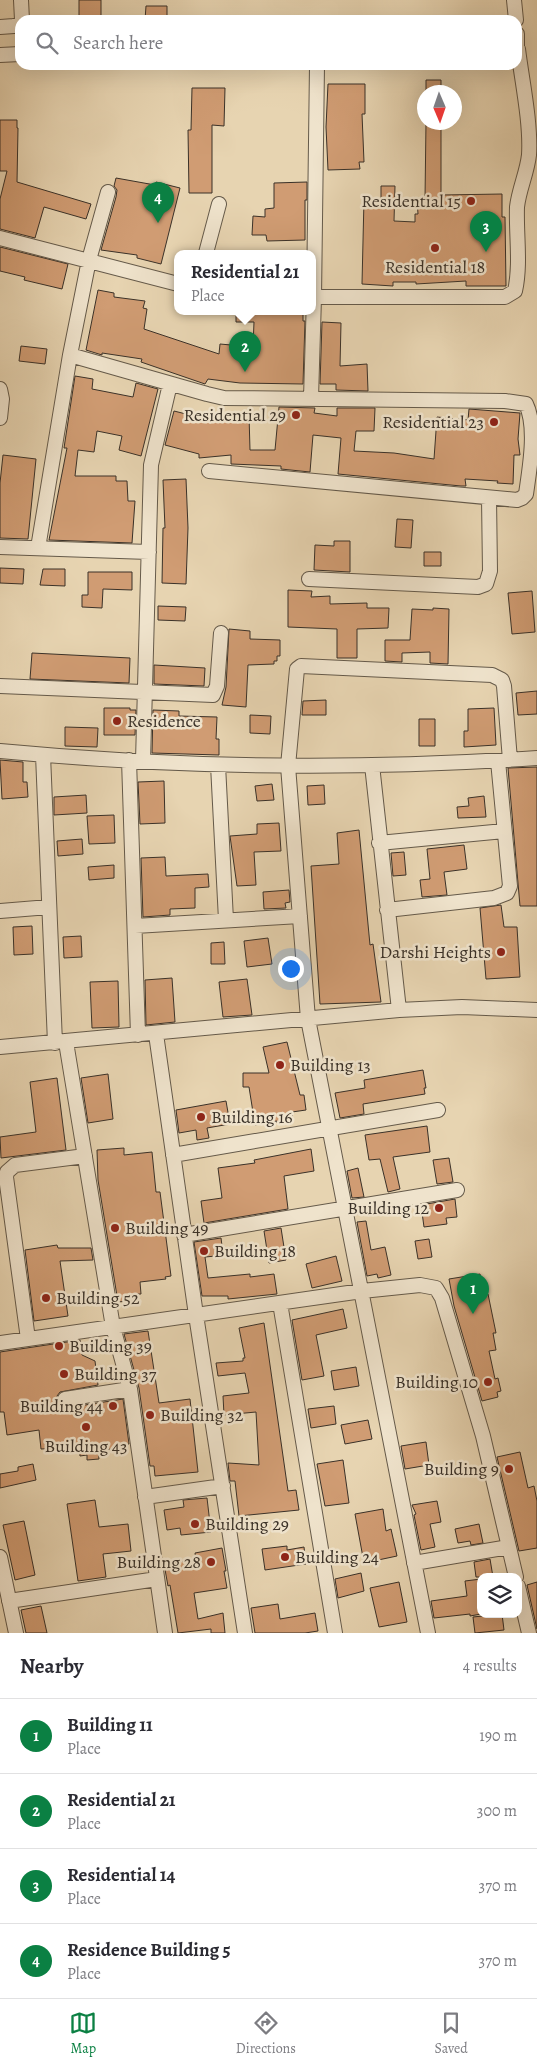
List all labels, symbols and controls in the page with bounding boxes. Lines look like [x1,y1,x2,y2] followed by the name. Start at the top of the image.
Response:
[15,15,522,70] search box
[33,29,61,57] icon: search
[73,30,163,56] text: Search here
[417,85,462,130] north arrow
[142,182,174,223] pin: 4
[361,189,461,213] place label: Residential 15
[465,195,477,207] marker: Residential 15
[470,211,502,252] pin: 3
[429,242,441,254] marker: Residential 18
[174,250,316,315] popup
[385,255,485,279] place label: Residential 18
[191,259,299,285] text: Residential 21
[191,285,225,307] text: Place
[229,331,261,372] pin: 2
[183,403,286,427] place label: Residential 29
[290,409,302,421] marker: Residential 29
[382,410,484,434] place label: Residential 23
[488,416,500,428] marker: Residential 23
[127,709,201,733] place label: Residence
[111,715,123,727] marker: Residence
[379,940,491,964] place label: Darshi Heights
[495,946,507,958] marker: Darshi Heights
[278,956,304,982] your location
[290,1053,371,1077] place label: Building 13
[274,1059,286,1071] marker: Building 13
[211,1105,293,1129] place label: Building 16
[195,1111,207,1123] marker: Building 16
[347,1196,429,1220] place label: Building 12
[433,1202,445,1214] marker: Building 12
[125,1216,208,1240] place label: Building 49
[109,1222,121,1234] marker: Building 49
[214,1239,296,1263] place label: Building 18
[198,1245,210,1257] marker: Building 18
[457,1273,489,1314] pin: 1
[56,1286,140,1310] place label: Building 52
[40,1292,52,1304] marker: Building 52
[69,1334,152,1358] place label: Building 39
[53,1340,65,1352] marker: Building 39
[74,1362,157,1386] place label: Building 37
[58,1368,70,1380] marker: Building 37
[395,1370,478,1394] place label: Building 10
[482,1376,494,1388] marker: Building 10
[20,1394,103,1418] place label: Building 44
[107,1400,119,1412] marker: Building 44
[160,1403,244,1427] place label: Building 32
[144,1409,156,1421] marker: Building 32
[80,1421,92,1433] marker: Building 43
[45,1434,127,1458] place label: Building 43
[424,1457,499,1481] place label: Building 9
[503,1463,515,1475] marker: Building 9
[205,1512,289,1536] place label: Building 29
[189,1518,201,1530] marker: Building 29
[295,1545,379,1569] place label: Building 24
[117,1550,201,1574] place label: Building 28
[279,1551,291,1563] marker: Building 24
[205,1556,217,1568] marker: Building 28
[477,1573,522,1618] map controls
[477,1573,522,1618] button: layers
[20,1652,83,1680] text: Nearby
[463,1655,517,1677] text: 4 results
[67,1712,153,1738] text: Building 11
[33,1725,39,1747] text: 1
[479,1725,517,1747] text: 190 m
[67,1738,101,1760] text: Place
[67,1787,176,1813] text: Residential 21
[32,1800,40,1822] text: 2
[477,1800,517,1822] text: 300 m
[67,1813,101,1835] text: Place
[67,1862,175,1888] text: Residential 14
[33,1875,39,1897] text: 3
[479,1875,517,1897] text: 370 m
[67,1888,101,1910] text: Place
[67,1937,231,1963] text: Residence Building 5
[32,1950,40,1972] text: 4
[479,1950,517,1972] text: 370 m
[67,1963,101,1985] text: Place
[69,2009,97,2058] tab: Map
[236,2009,296,2058] tab: Directions
[435,2009,468,2058] tab: Saved

